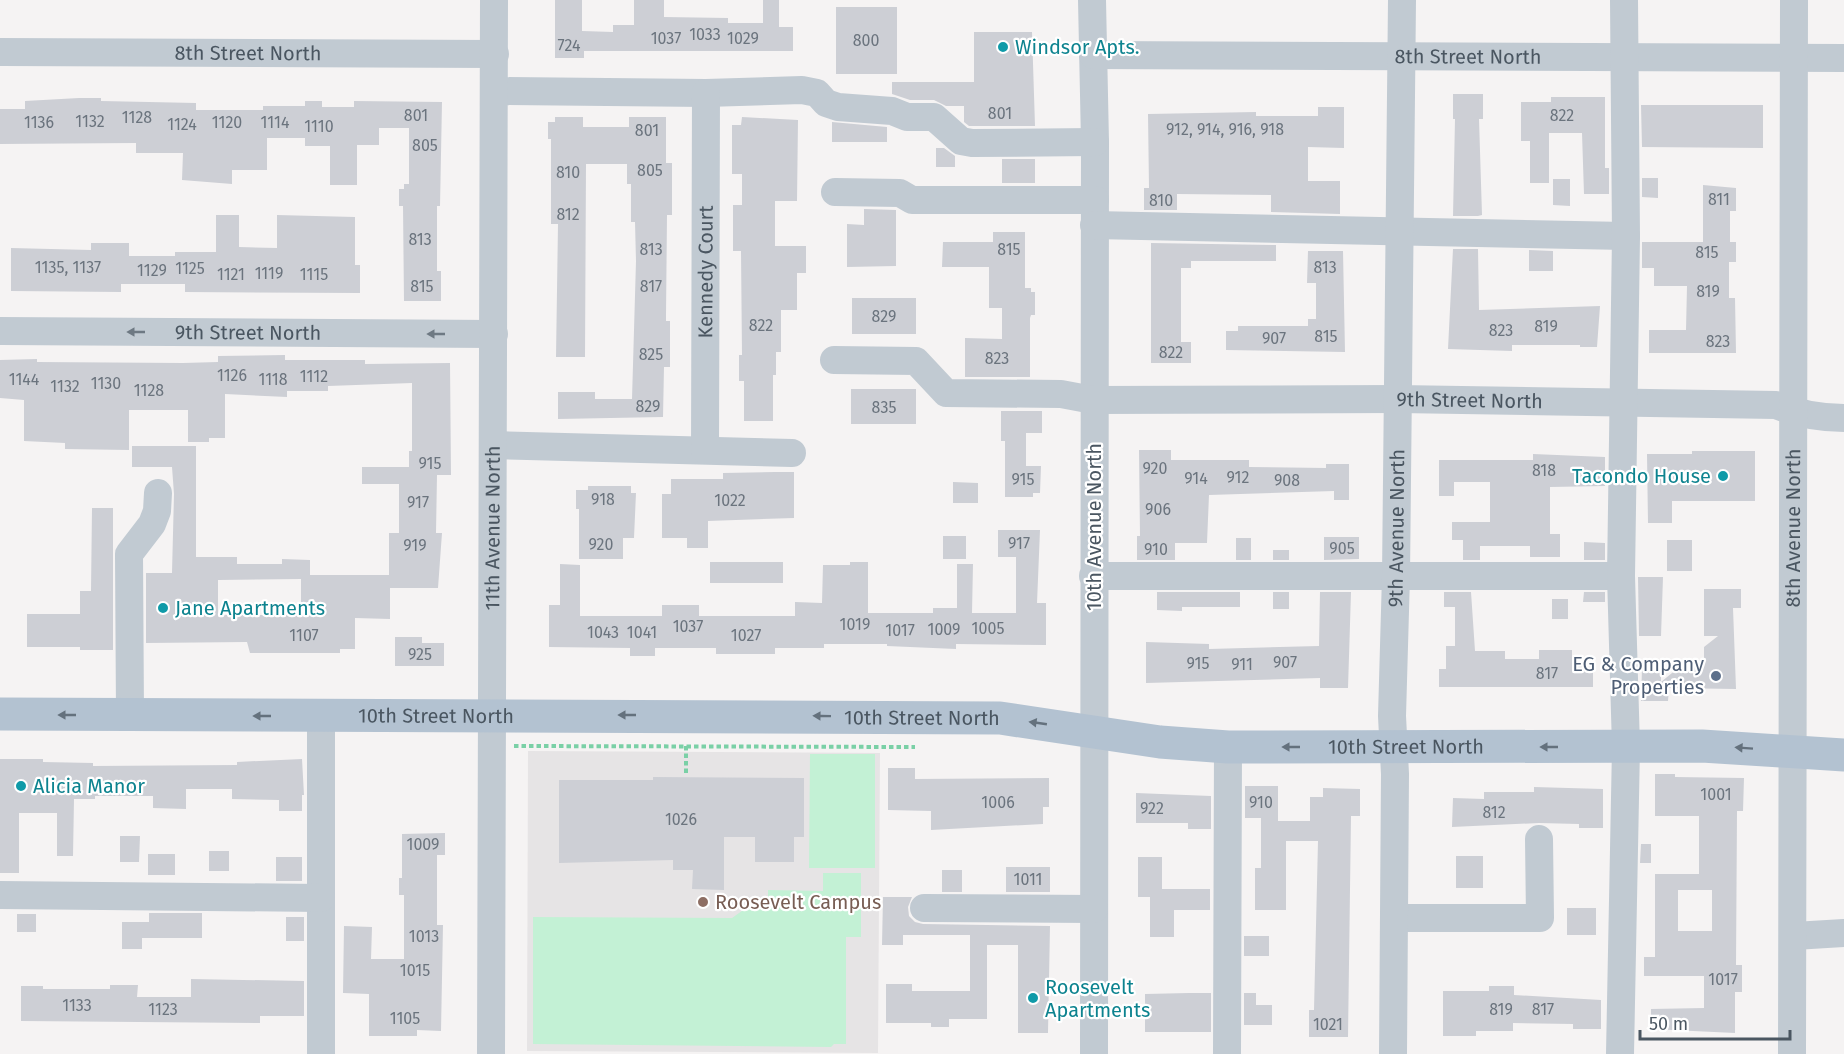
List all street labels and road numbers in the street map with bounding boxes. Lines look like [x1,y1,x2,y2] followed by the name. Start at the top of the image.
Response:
[174,41,322,65] street label: 8th Street North
[1394,44,1542,69] street label: 8th Street North
[693,205,718,339] street label: Kennedy Court
[175,320,321,345] street label: 9th Street North
[1396,387,1543,413] street label: 9th Street North
[1082,443,1106,611] street label: 10th Avenue North
[480,445,505,611] street label: 11th Avenue North
[1781,448,1805,608] street label: 8th Avenue North
[1383,449,1409,608] street label: 9th Avenue North
[358,703,514,728] street label: 10th Street North
[844,705,1000,730] street label: 10th Street North
[1328,734,1484,759] street label: 10th Street North

